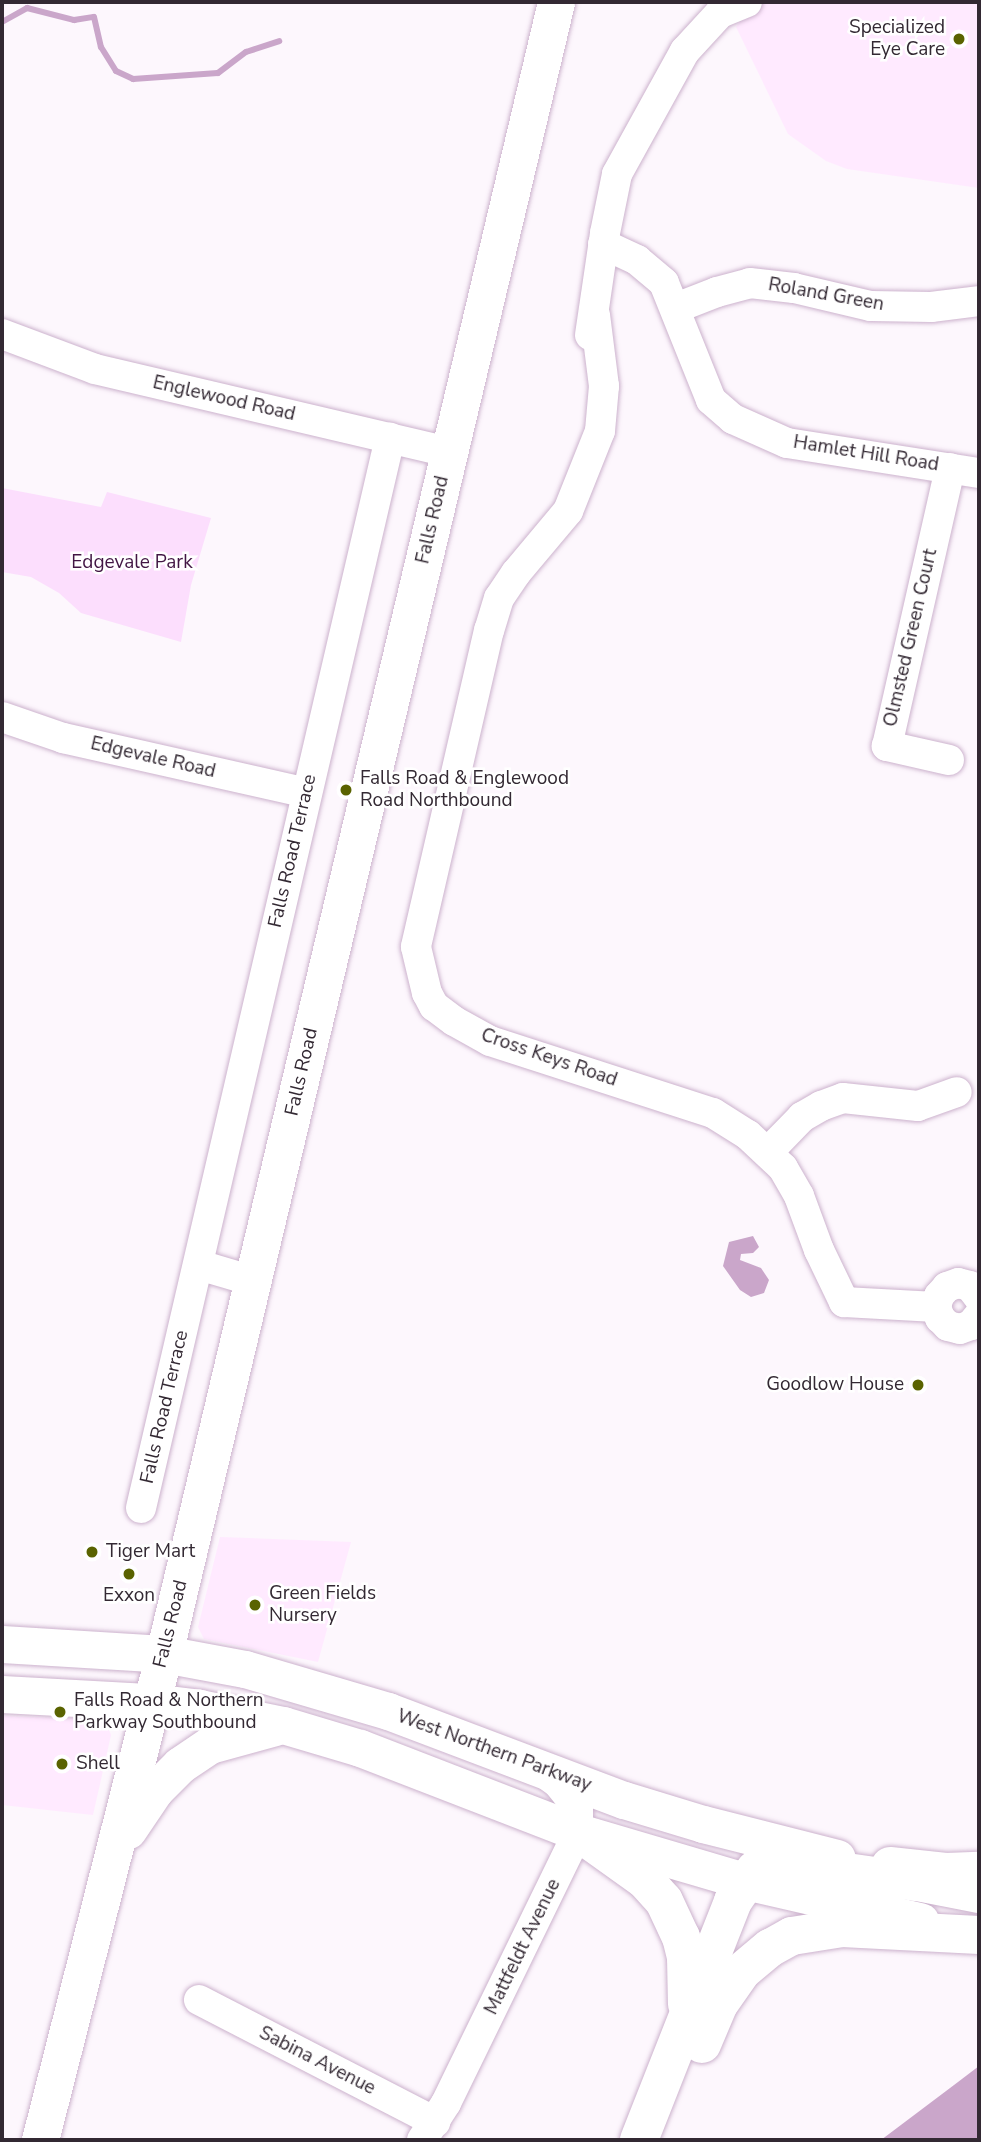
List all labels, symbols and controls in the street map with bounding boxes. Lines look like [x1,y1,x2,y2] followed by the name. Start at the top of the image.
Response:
[849,17,945,61] place label: Specialized Eye Care
[951,31,967,47] marker: Specialized Eye Care
[766,274,886,316] street label: Roland Green
[150,372,298,426] street label: Englewood Road
[792,431,940,477] street label: Hamlet Hill Road
[412,474,454,566] street label: Falls Road
[879,547,943,729] street label: Olmsted Green Court
[71,552,193,574] park label: Edgevale Park
[88,733,218,783] street label: Edgevale Road
[360,768,569,812] place label: Falls Road & Englewood Road Northbound
[264,772,322,930] street label: Falls Road Terrace
[338,782,354,798] marker: Falls Road & Englewood Road Northbound
[478,1024,620,1092] street label: Cross Keys Road
[281,1026,323,1118] street label: Falls Road
[136,1328,194,1486] street label: Falls Road Terrace
[766,1374,904,1396] place label: Goodlow House
[910,1377,926,1393] marker: Goodlow House
[106,1541,195,1563] place label: Tiger Mart
[84,1544,100,1560] marker: Tiger Mart
[121,1566,137,1582] marker: Exxon
[149,1578,193,1670] street label: Falls Road
[269,1583,376,1627] place label: Green Fields Nursery
[103,1585,155,1607] place label: Exxon
[247,1597,263,1613] marker: Green Fields Nursery
[74,1690,263,1734] place label: Falls Road & Northern Parkway Southbound
[52,1704,68,1720] marker: Falls Road & Northern Parkway Southbound
[393,1705,595,1797] street label: West Northern Parkway
[76,1753,120,1775] place label: Shell
[54,1756,70,1772] marker: Shell
[480,1875,566,2019] street label: Mattfeldt Avenue
[255,2022,379,2100] street label: Sabina Avenue

